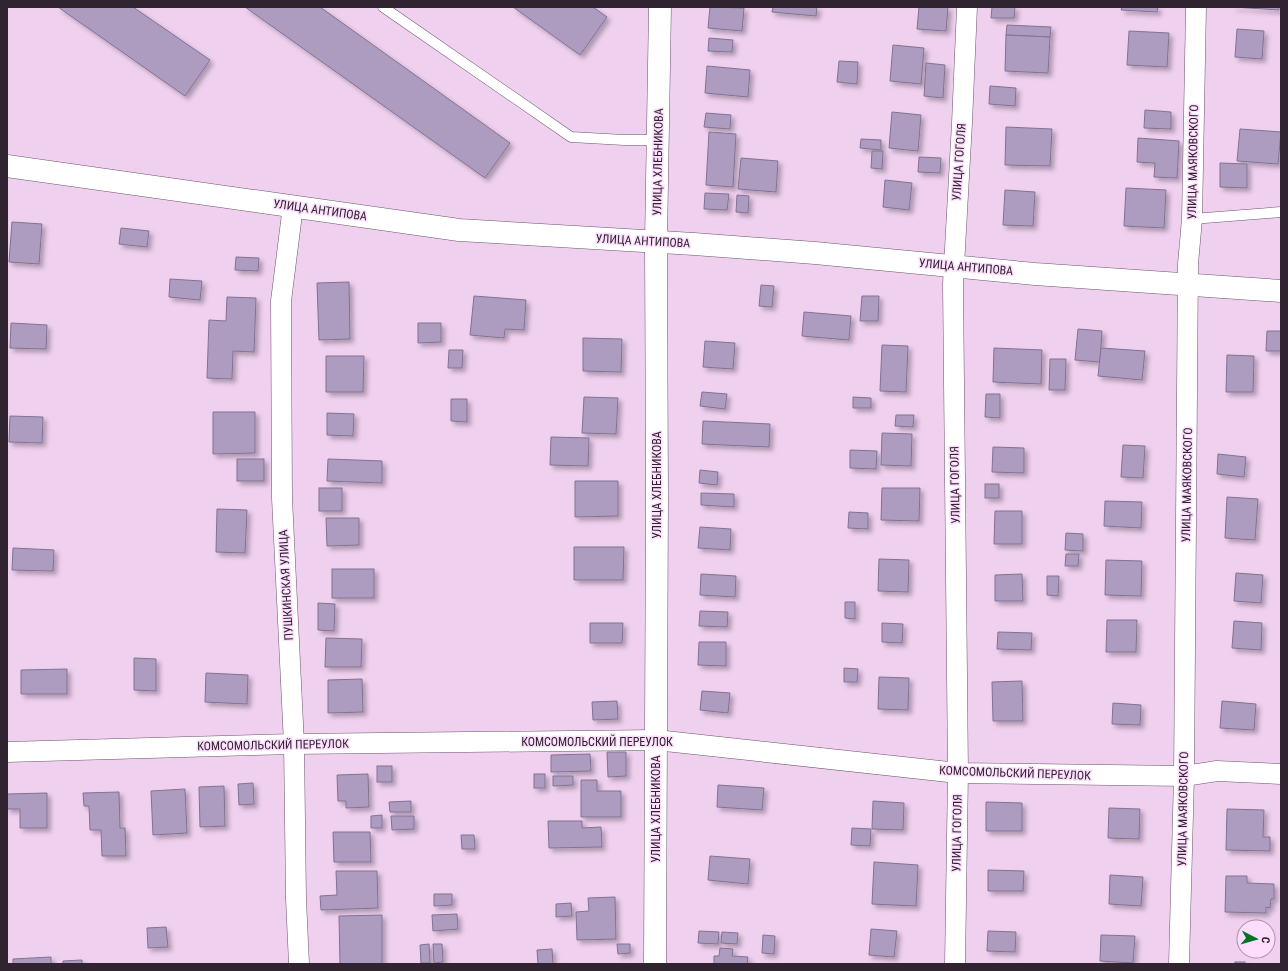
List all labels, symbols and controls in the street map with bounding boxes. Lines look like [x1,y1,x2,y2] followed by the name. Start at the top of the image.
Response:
[1185,104,1201,220] street label: УЛИЦА МАЯКОВСКОГО
[650,108,666,216] street label: УЛИЦА ХЛЕБНИКОВА
[949,123,969,201] street label: УЛИЦА ГОГОЛЯ
[272,196,368,224] street label: УЛИЦА АНТИПОВА
[595,232,691,250] street label: УЛИЦА АНТИПОВА
[918,256,1014,278] street label: УЛИЦА АНТИПОВА
[1179,427,1195,543] street label: УЛИЦА МАЯКОВСКОГО
[650,431,664,539] street label: УЛИЦА ХЛЕБНИКОВА
[947,446,963,524] street label: УЛИЦА ГОГОЛЯ
[276,529,296,641] street label: ПУШКИНСКАЯ УЛИЦА
[521,734,673,749] street label: КОМСОМОЛЬСКИЙ ПЕРЕУЛОК
[197,736,349,753] street label: КОМСОМОЛЬСКИЙ ПЕРЕУЛОК
[1175,751,1191,867] street label: УЛИЦА МАЯКОВСКОГО
[649,755,663,863] street label: УЛИЦА ХЛЕБНИКОВА
[939,762,1091,783] street label: КОМСОМОЛЬСКИЙ ПЕРЕУЛОК
[949,794,965,872] street label: УЛИЦА ГОГОЛЯ
[1236,919,1276,959] north arrow
[1259,936,1272,944] text: С

